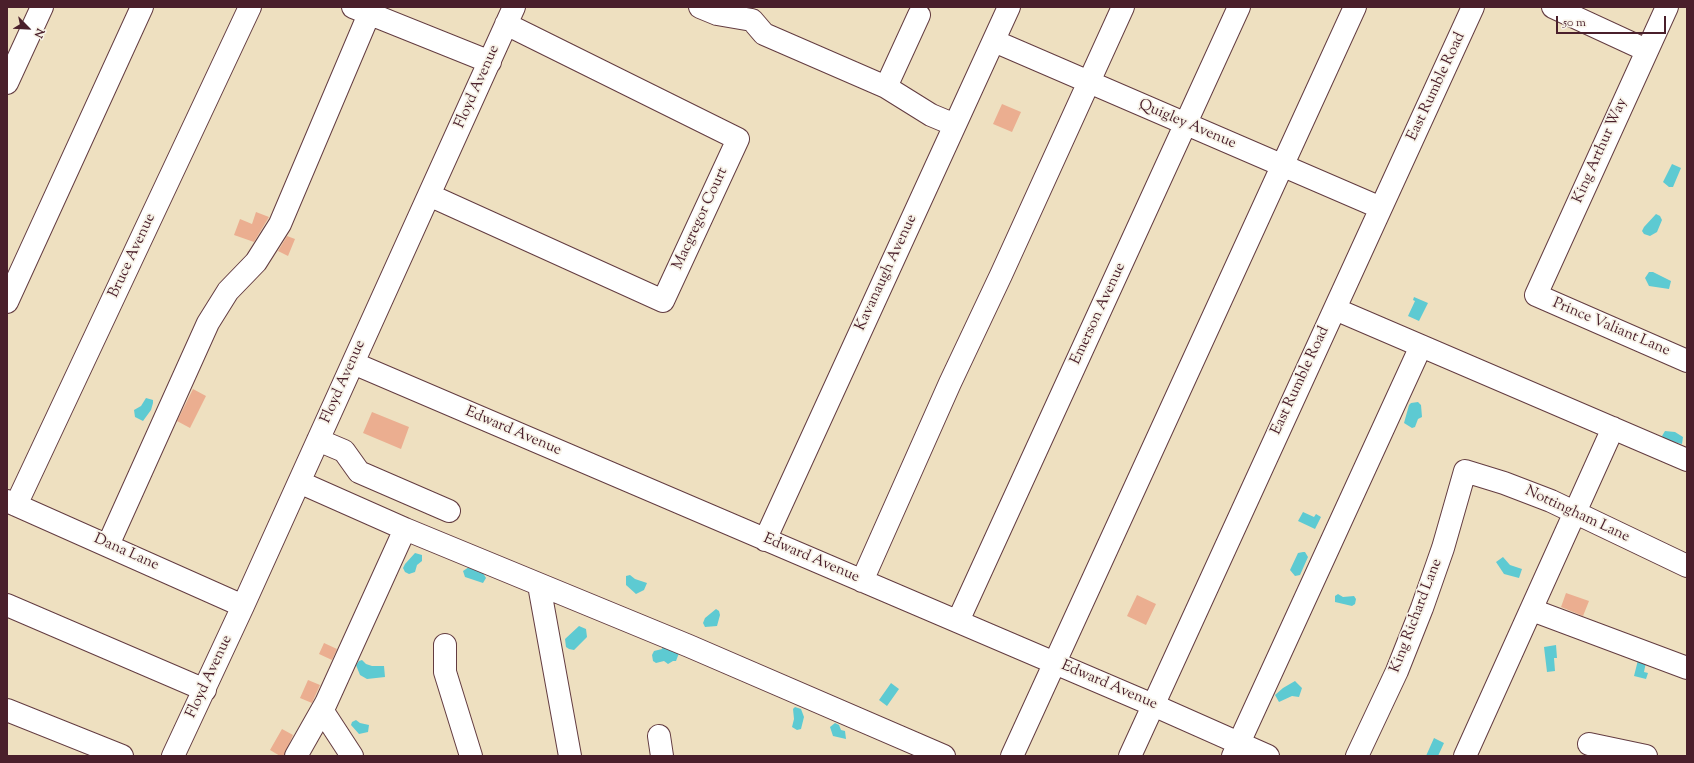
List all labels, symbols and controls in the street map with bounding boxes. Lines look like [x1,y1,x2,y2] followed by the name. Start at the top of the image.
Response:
[8,8,48,48] north arrow
[1558,8,1668,34] scale bar
[1563,14,1586,32] text: 50 m
[30,26,48,40] text: N
[1404,30,1470,144] street label: East Rumble Road
[452,43,504,131] street label: Floyd Avenue
[1135,96,1239,154] street label: Quigley Avenue
[1570,96,1632,206] street label: King Arthur Way
[669,165,733,273] street label: Macgregor Court
[106,211,160,301] street label: Bruce Avenue
[852,212,922,334] street label: Kavanaugh Avenue
[1068,260,1130,368] street label: Emerson Avenue
[1549,295,1673,361] street label: Prince Valiant Lane
[1268,324,1334,438] street label: East Rumble Road
[318,338,370,426] street label: Floyd Avenue
[462,404,564,460] street label: Edward Avenue
[1522,483,1632,547] street label: Nottingham Lane
[91,531,161,575] street label: Dana Lane
[760,531,862,587] street label: Edward Avenue
[1387,557,1447,675] street label: King Richard Lane
[183,633,237,721] street label: Floyd Avenue
[1058,658,1160,714] street label: Edward Avenue

